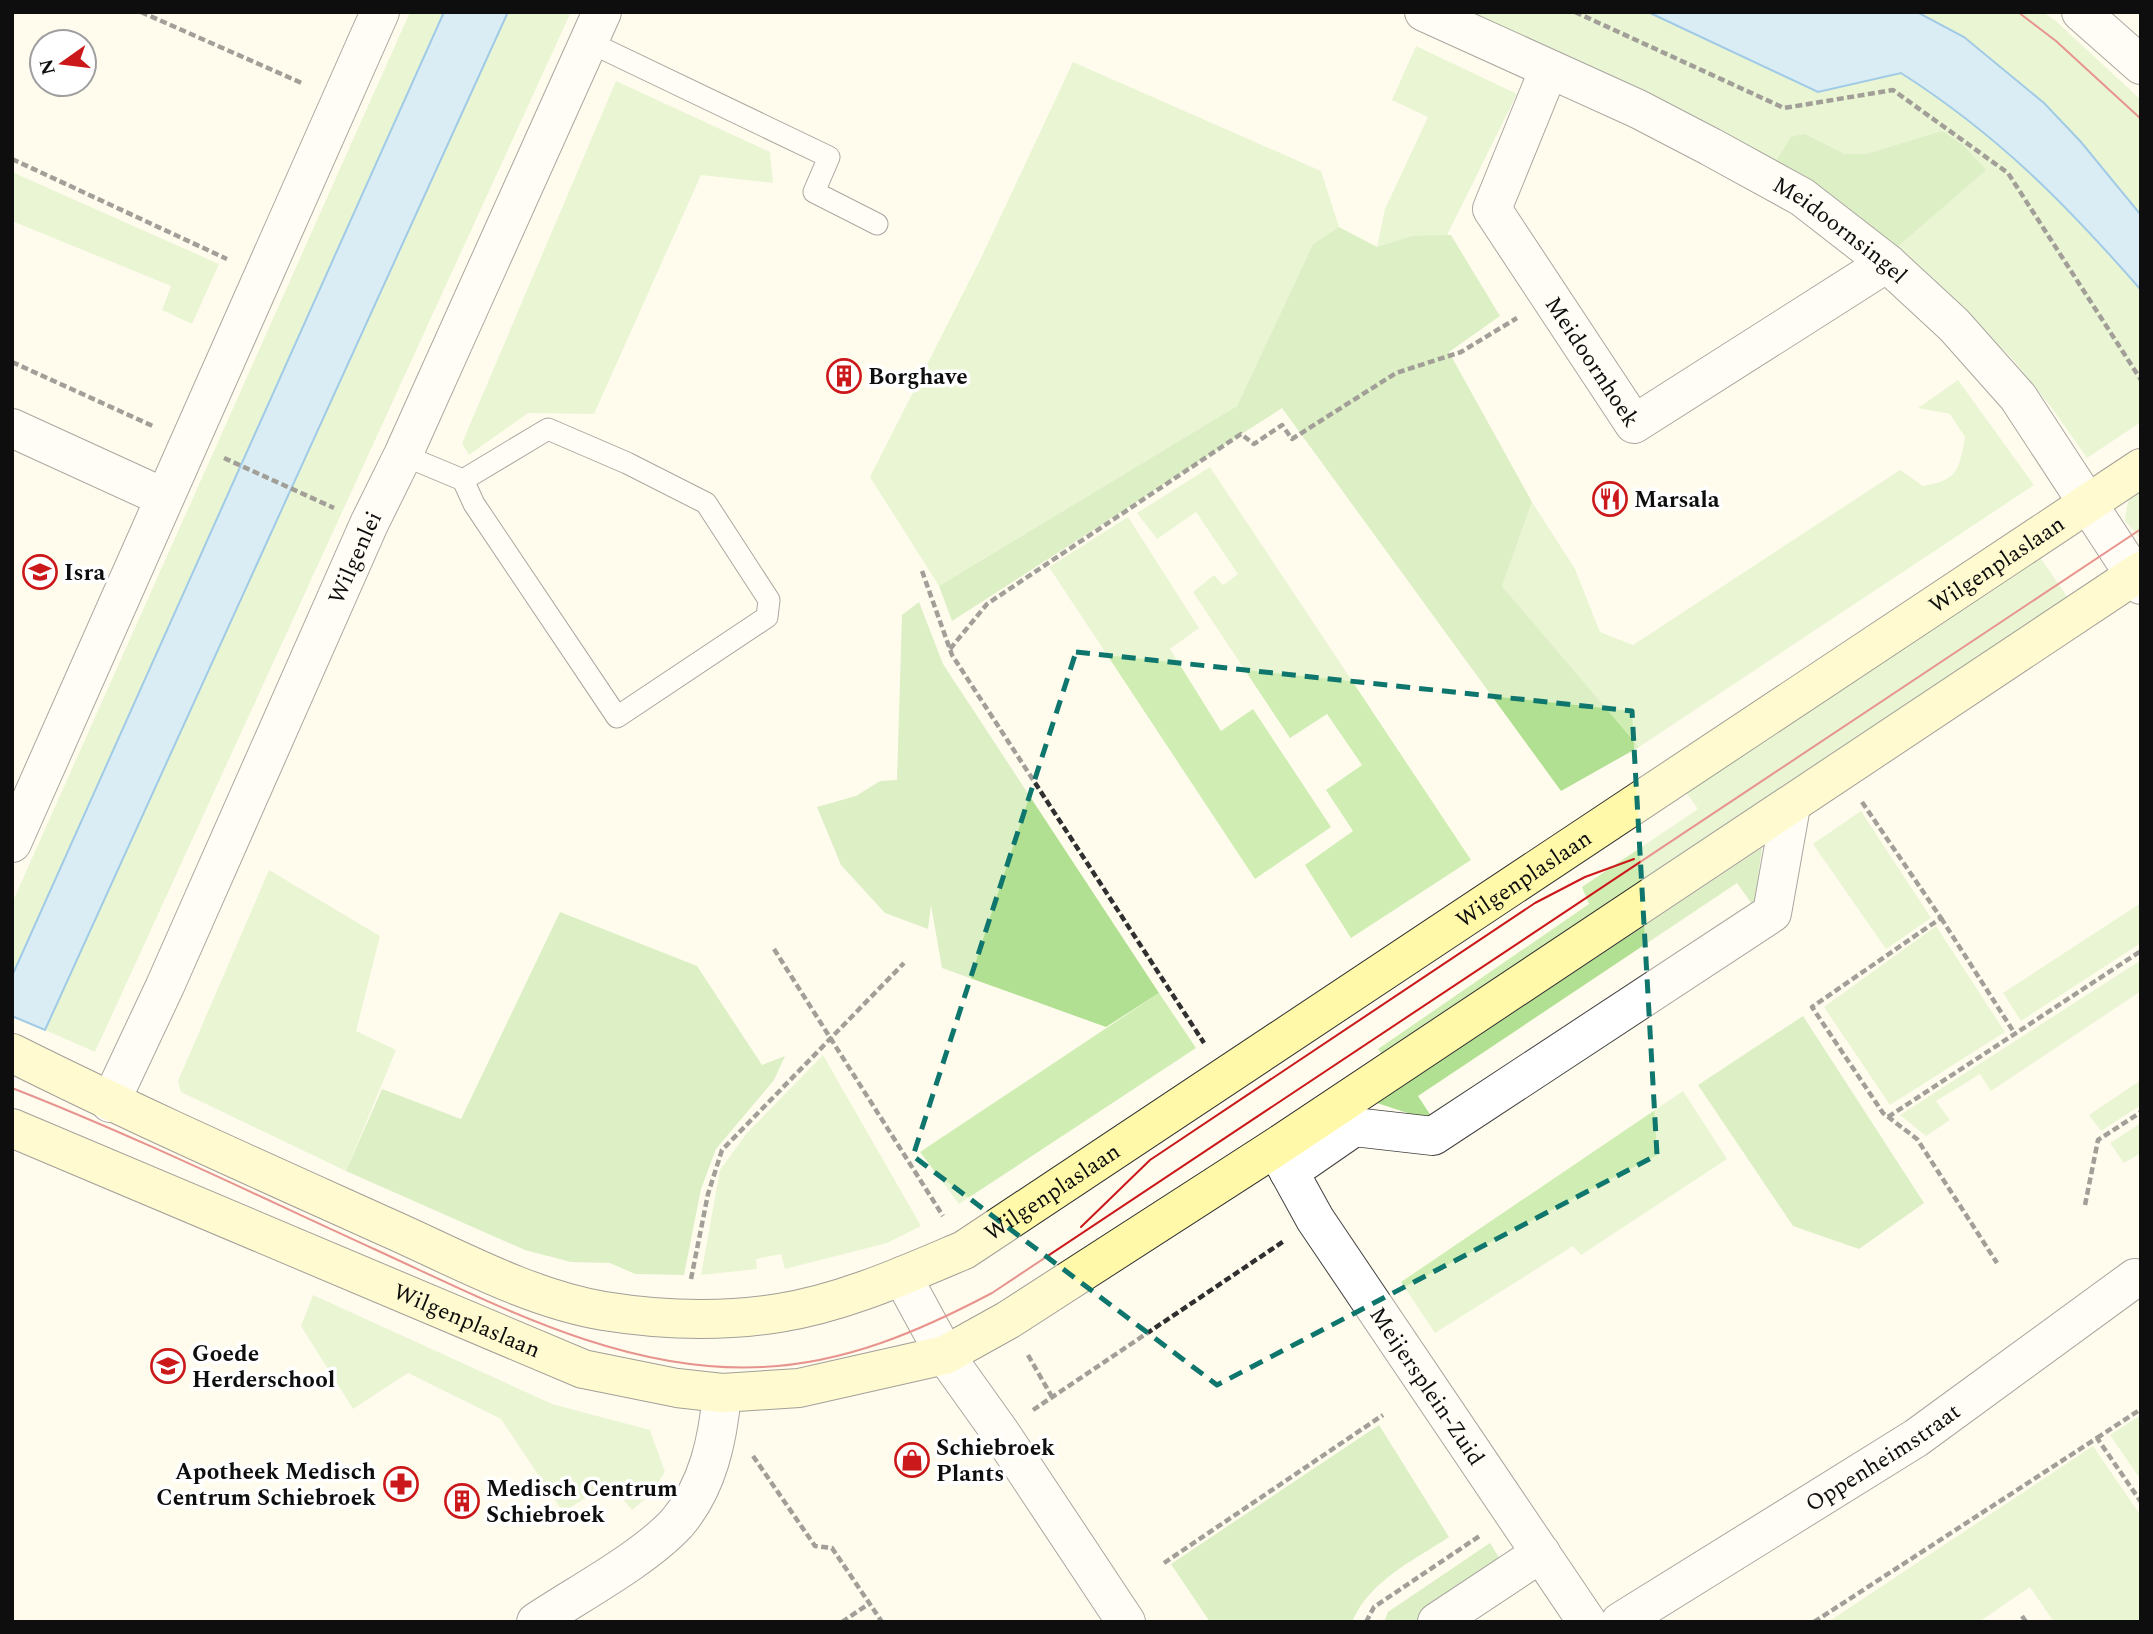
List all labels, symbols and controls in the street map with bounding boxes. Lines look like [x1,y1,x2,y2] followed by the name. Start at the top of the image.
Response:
[28,28,98,98] north arrow
[32,56,64,78] text: N
[1766,168,1915,293] street label: Meidoornsingel
[1535,290,1648,435] street label: Meidoornhoek
[825,357,863,395] building icon: Borghave
[868,360,968,395] place label: Borghave
[1591,480,1629,518] restaurant icon: Marsala
[1634,483,1720,518] place label: Marsala
[320,505,392,610] street label: Wilgenlei
[1922,507,2072,623] street label: Wilgenplaslaan
[21,553,59,591] school or university icon: Isra
[64,556,105,591] place label: Isra
[1449,822,1599,938] street label: Wilgenplaslaan
[978,1135,1128,1251] street label: Wilgenplaslaan
[387,1275,546,1368] street label: Wilgenplaslaan
[1360,1300,1493,1473] street label: Meijersplein-Zuid
[192,1337,335,1398] place label: Goede Herderschool
[149,1347,187,1385] school or university icon: Goede Herderschool
[1799,1395,1968,1522] street label: Oppenheimstraat
[936,1431,1055,1492] place label: Schiebroek Plants
[893,1441,931,1479] shop icon: Schiebroek Plants
[156,1455,376,1516] place label: Apotheek Medisch Centrum Schiebroek
[382,1465,420,1503] pharmacy icon: Apotheek Medisch Centrum Schiebroek
[486,1472,678,1533] place label: Medisch Centrum Schiebroek
[443,1482,481,1520] building icon: Medisch Centrum Schiebroek

